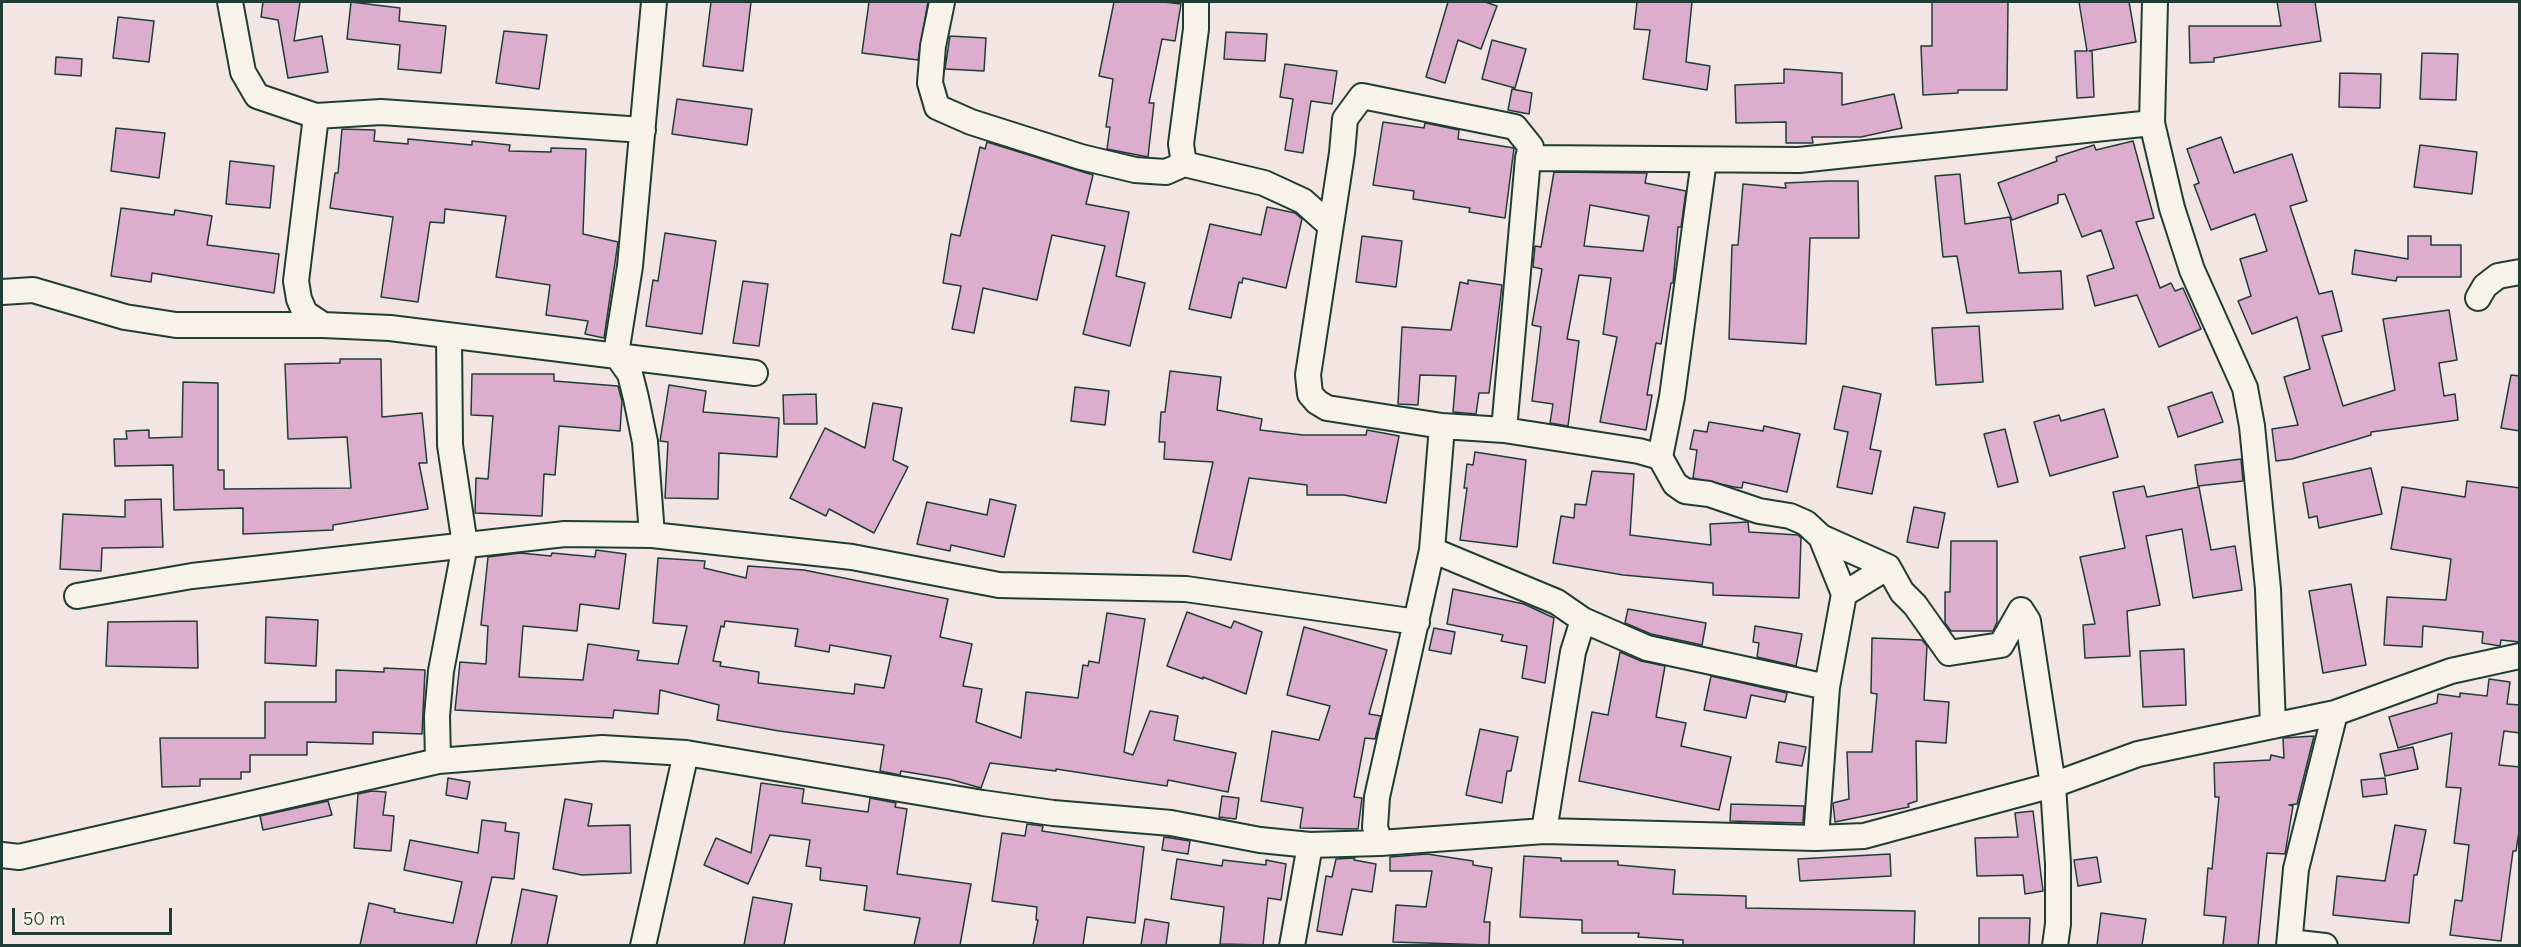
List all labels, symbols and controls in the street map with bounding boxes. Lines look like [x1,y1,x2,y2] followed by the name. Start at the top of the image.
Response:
[15,896,176,934] scale bar
[23,907,65,930] text: 50 m

